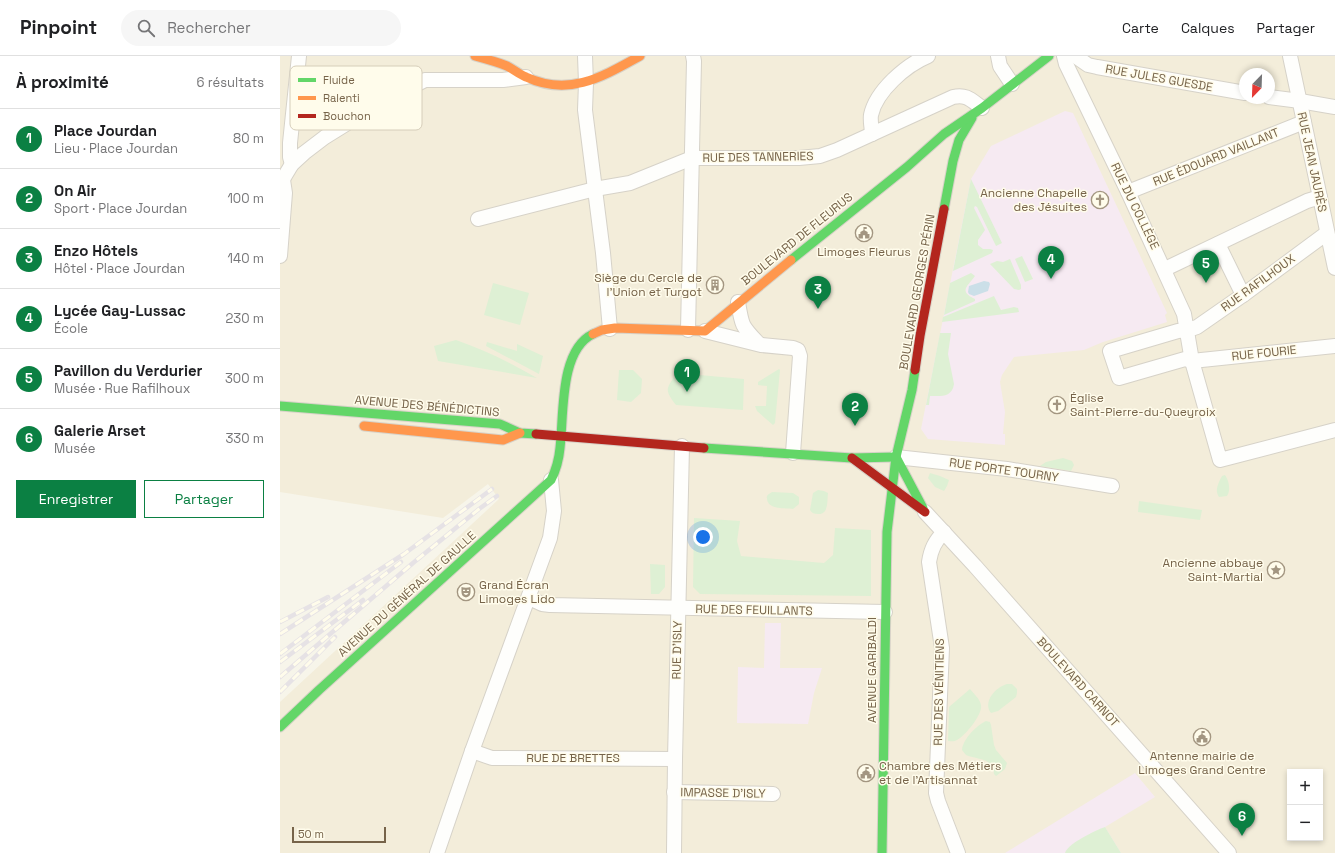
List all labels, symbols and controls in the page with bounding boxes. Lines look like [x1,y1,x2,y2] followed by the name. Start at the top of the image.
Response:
[121,10,401,46] search box
[20,15,97,40] text: Pinpoint
[135,17,157,39] icon: search
[167,18,251,37] text: Rechercher
[1122,19,1159,37] text: Carte
[1181,19,1235,37] text: Calques
[1257,19,1315,37] text: Partager
[1104,61,1214,95] street label: RUE JULES GUESDE
[290,66,422,130] legend
[1239,68,1275,104] north arrow
[16,71,109,93] text: À proximité
[323,73,355,87] text: Fluide
[197,74,264,91] text: 6 résultats
[323,91,360,105] text: Ralenti
[323,109,371,123] text: Bouchon
[1294,111,1330,213] street label: RUE JEAN JAURÈS
[54,121,157,140] text: Place Jourdan
[1150,124,1282,190] street label: RUE ÉDOUARD VAILLANT
[26,130,32,147] text: 1
[233,130,264,147] text: 80 m
[54,140,178,157] text: Lieu · Place Jourdan
[702,148,814,166] street label: RUE DES TANNERIES
[1107,160,1163,252] street label: RUE DU COLLÈGE
[54,181,96,200] text: On Air
[980,185,1087,215] place label: Ancienne Chapelle des Jésuites
[738,189,856,289] street label: BOULEVARD DE FLEURUS
[25,190,33,207] text: 2
[227,190,264,207] text: 100 m
[1090,190,1110,210] church icon: Ancienne Chapelle des Jésuites
[54,200,187,217] text: Sport · Place Jourdan
[895,213,939,371] street label: BOULEVARD GEORGES PÉRIN
[854,223,874,243] public building icon: Limoges Fleurus
[54,241,138,260] text: Enzo Hôtels
[817,244,911,260] place label: Limoges Fleurus
[1038,246,1064,279] pin: 4
[25,250,33,267] text: 3
[228,250,264,267] text: 140 m
[1193,250,1219,283] pin: 5
[1218,250,1299,315] street label: RUE RAFILHOUX
[54,260,185,277] text: Hôtel · Place Jourdan
[594,270,702,300] place label: Siège du Cercle de l'Union et Turgot
[705,275,725,295] building icon: Siège du Cercle de l'Union et Turgot
[805,276,831,309] pin: 3
[54,301,186,320] text: Lycée Gay-Lussac
[25,310,33,327] text: 4
[226,310,264,327] text: 230 m
[54,320,88,337] text: École
[1231,342,1297,364] street label: RUE FOURIE
[674,359,700,392] pin: 1
[54,361,203,380] text: Pavillon du Verdurier
[25,370,33,387] text: 5
[225,370,264,387] text: 300 m
[54,380,191,397] text: Musée · Rue Rafilhoux
[1070,390,1216,420] place label: Église Saint-Pierre-du-Queyroix
[354,392,500,420] street label: AVENUE DES BÉNÉDICTINS
[842,393,868,426] pin: 2
[1047,395,1067,415] church icon: Église Saint-Pierre-du-Queyroix
[54,421,146,440] text: Galerie Arset
[25,430,33,447] text: 6
[225,430,264,447] text: 330 m
[54,440,95,457] text: Musée
[948,454,1060,486] street label: RUE PORTE TOURNY
[16,480,136,518] button: Enregistrer
[144,480,264,518] button: Partager
[334,527,480,660] street label: AVENUE DU GÉNÉRAL DE GAULLE
[693,527,713,547] your location
[1162,555,1263,585] place label: Ancienne abbaye Saint-Martial
[1266,560,1286,580] place icon: Ancienne abbaye Saint-Martial
[479,577,555,607] place label: Grand Écran Limoges Lido
[456,582,476,602] theatre icon: Grand Écran Limoges Lido
[695,601,813,619] street label: RUE DES FEUILLANTS
[864,617,880,723] street label: AVENUE GARIBALDI
[668,620,686,680] street label: RUE D'ISLY
[1033,634,1123,730] street label: BOULEVARD CARNOT
[930,638,948,746] street label: RUE DES VÉNITIENS
[1192,727,1212,747] public building icon: Antenne mairie de Limoges Grand Centre
[1138,748,1266,778] place label: Antenne mairie de Limoges Grand Centre
[526,750,620,766] street label: RUE DE BRETTES
[879,758,1001,788] place label: Chambre des Métiers et de l'Artisannat
[856,763,876,783] public building icon: Chambre des Métiers et de l'Artisannat
[1287,769,1323,841] map controls
[1287,769,1323,805] button: +
[680,784,767,802] street label: IMPASSE D'ISLY
[1229,803,1255,836] pin: 6
[1287,805,1323,841] button: −
[292,825,386,844] scale bar
[298,827,324,841] text: 50 m

